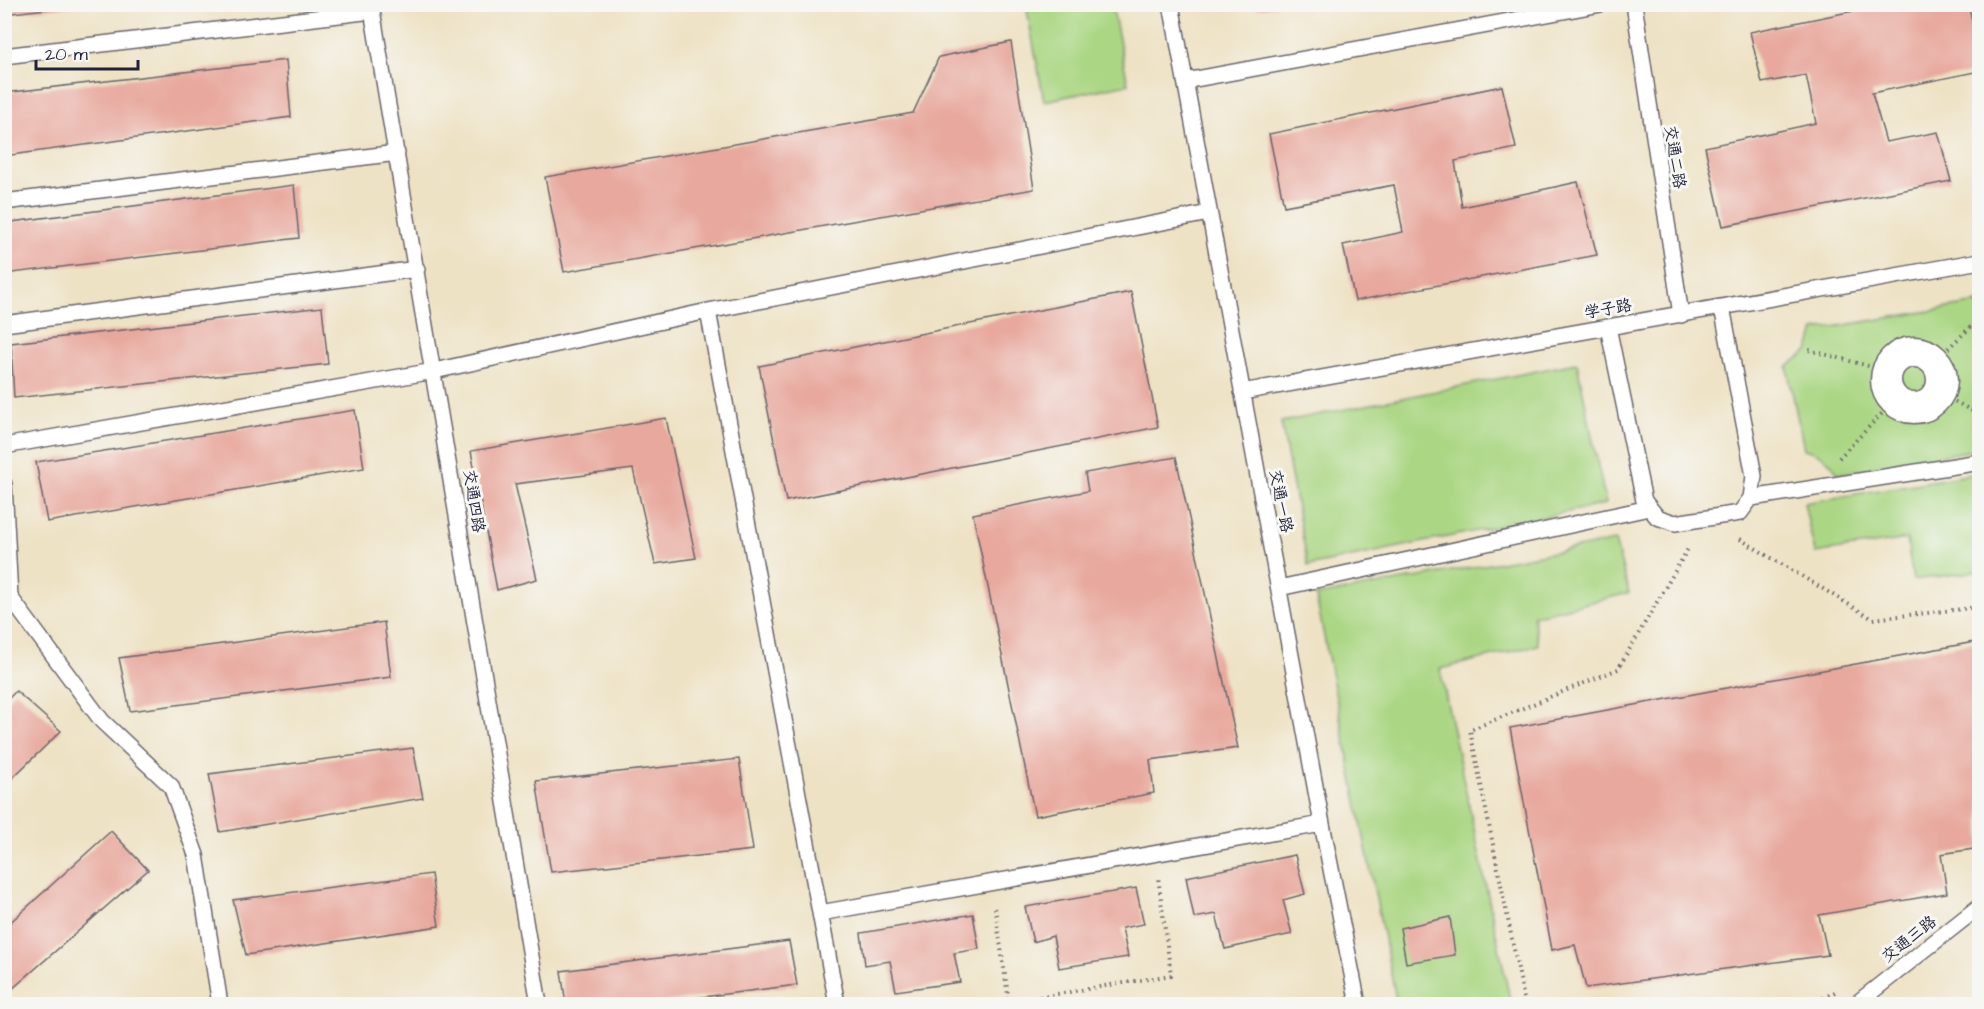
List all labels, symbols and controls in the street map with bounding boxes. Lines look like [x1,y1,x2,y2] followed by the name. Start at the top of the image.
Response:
[36,33,138,71] scale bar
[45,42,88,67] text: 20 m
[1659,124,1691,190] street label: 交通二路
[1582,294,1634,324] street label: 学子路
[1264,467,1298,535] street label: 交通一路
[458,468,490,534] street label: 交通四路
[1877,911,1941,967] street label: 交通三路

